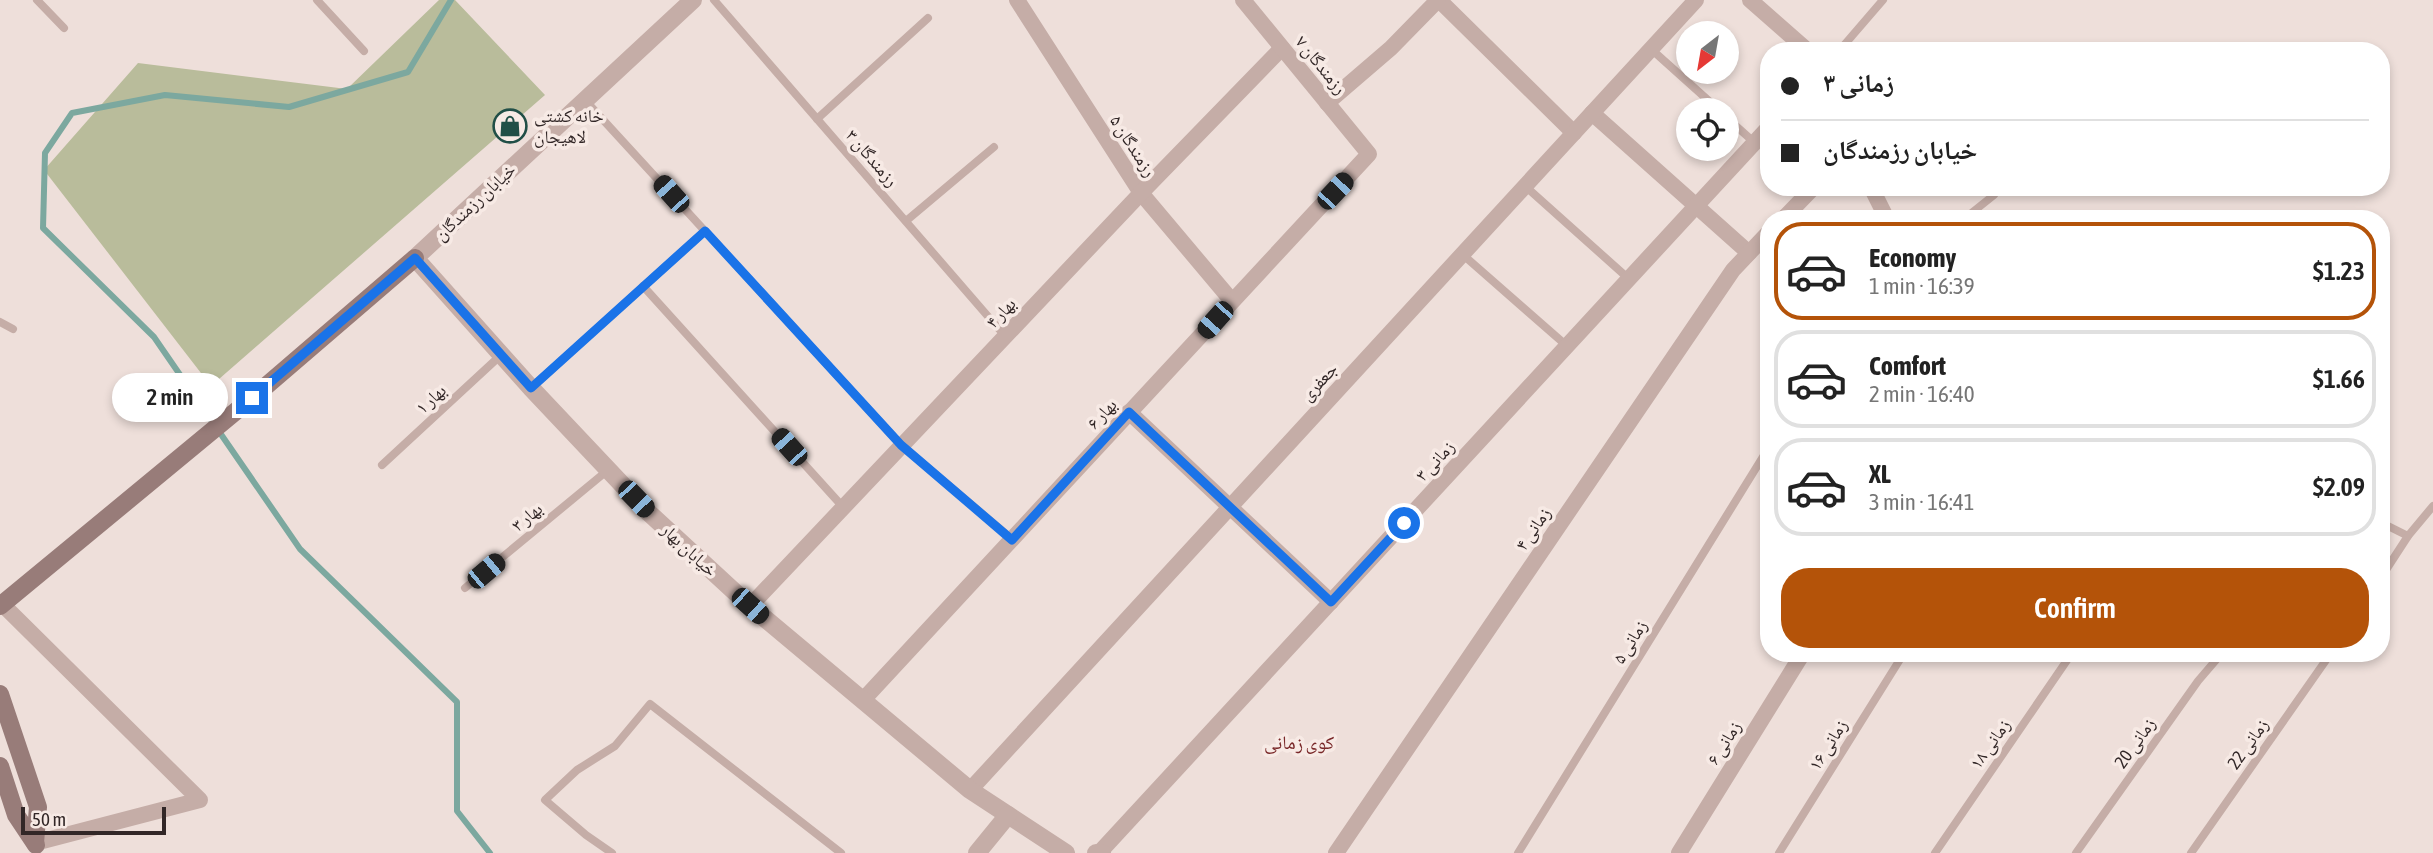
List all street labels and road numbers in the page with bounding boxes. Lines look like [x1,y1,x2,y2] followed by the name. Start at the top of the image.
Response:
[1291,31,1351,99] street label: رزمندگان ۷
[1105,111,1161,181] street label: رزمندگان ۵
[841,125,903,191] street label: رزمندگان ۳
[430,159,520,245] street label: خیابان رزمندگان
[981,293,1020,333] street label: بهار ۴
[1296,358,1342,406] street label: جعفری
[411,379,451,418] street label: بهار ۱
[1082,394,1121,434] street label: بهار ۶
[1411,436,1459,486] street label: زمانی ۳
[507,498,547,536] street label: بهار ۳
[1511,503,1555,555] street label: زمانی ۴
[656,518,721,581] street label: خیابان بهار
[1608,616,1652,668] street label: زمانی ۵
[2110,714,2160,772] street label: زمانی 20
[1965,715,2015,773] street label: زمانی ۱۸
[2223,715,2273,773] street label: زمانی 22
[1804,716,1852,774] street label: زمانی ۱۶
[1702,717,1746,769] street label: زمانی ۶

